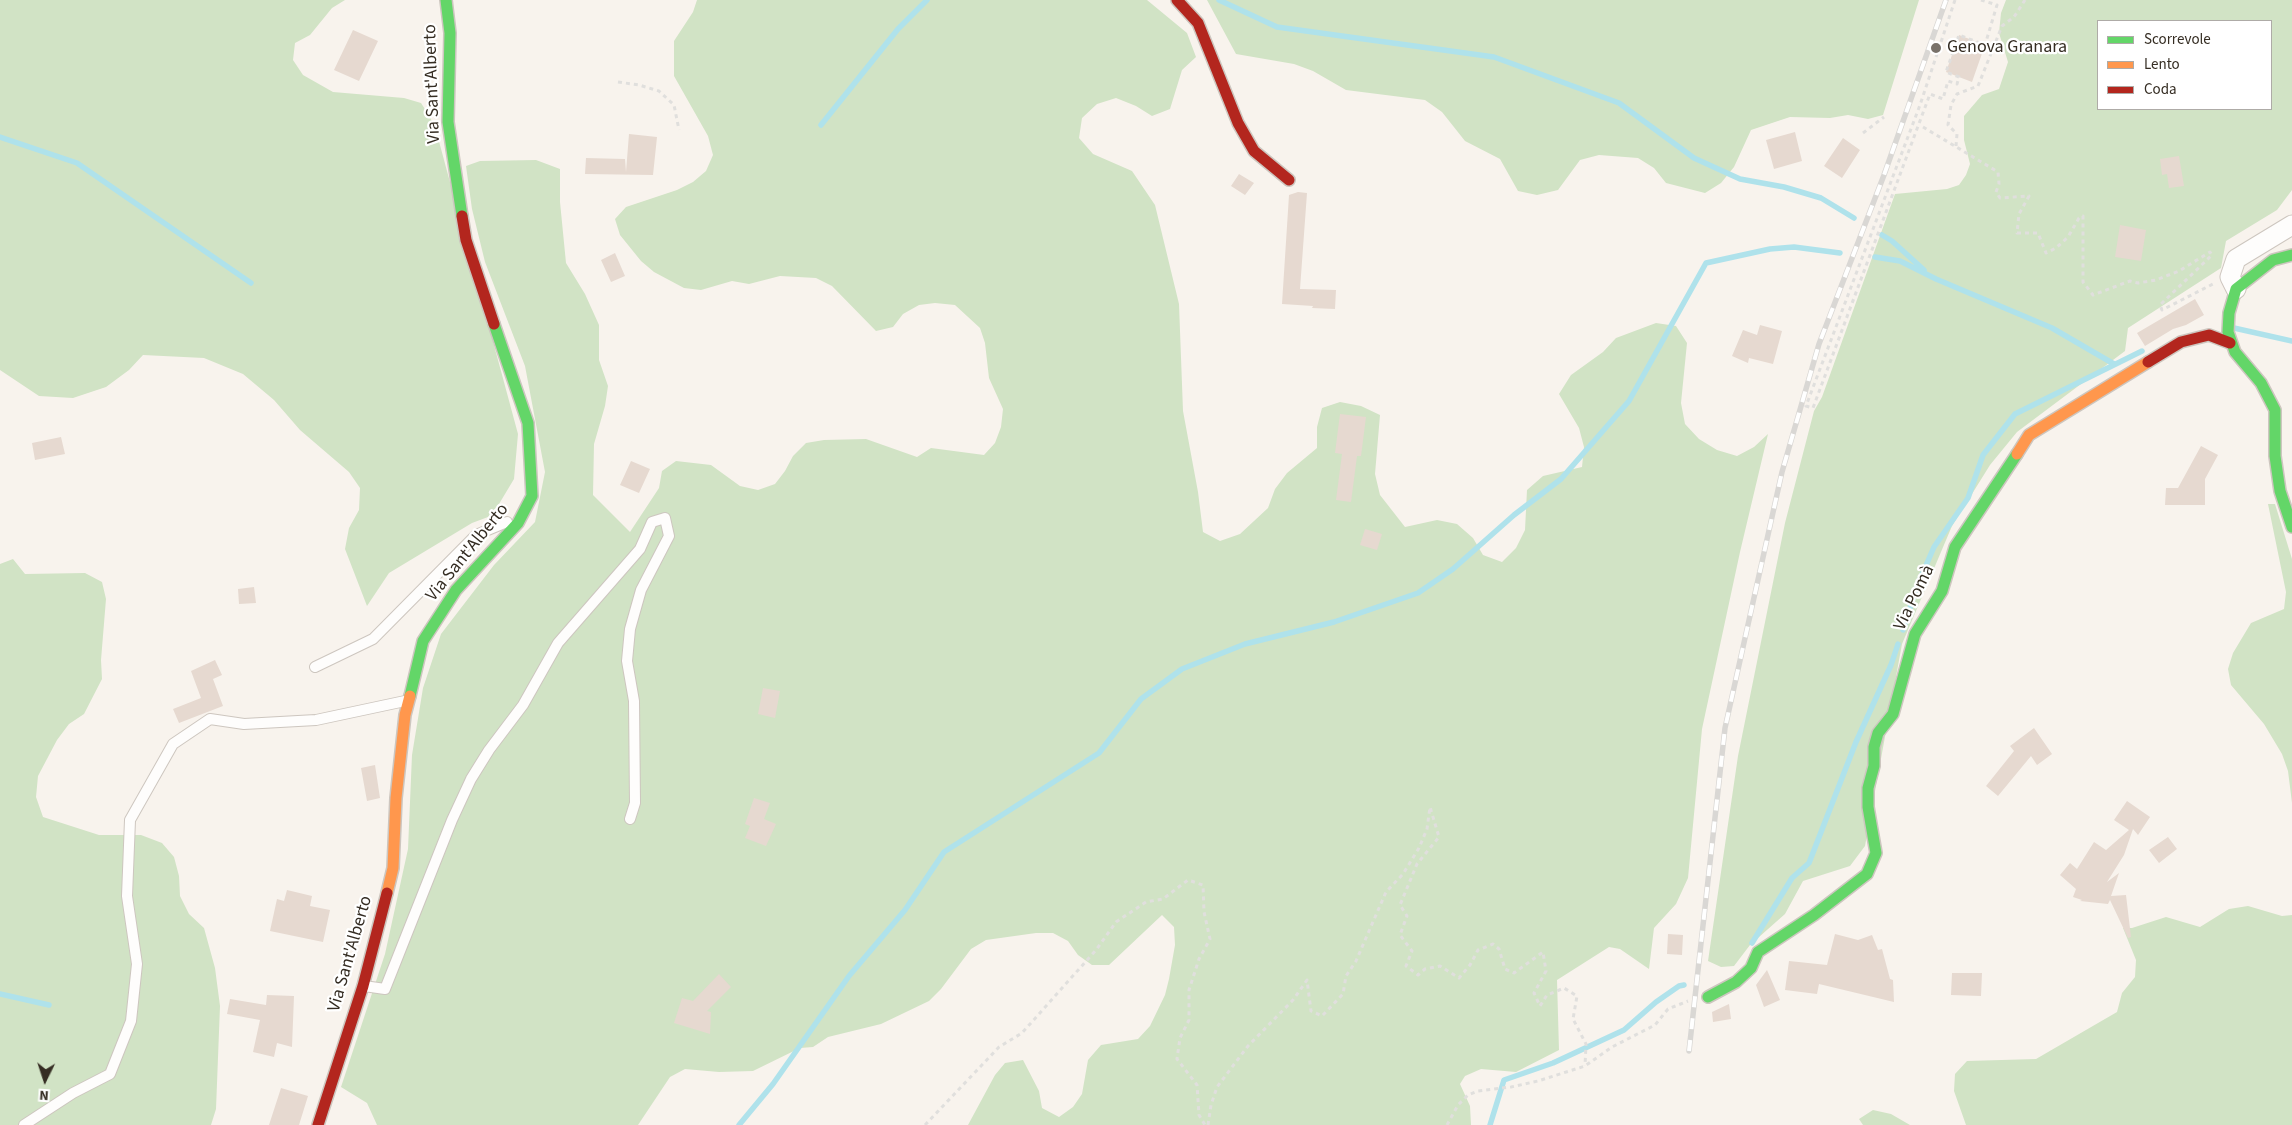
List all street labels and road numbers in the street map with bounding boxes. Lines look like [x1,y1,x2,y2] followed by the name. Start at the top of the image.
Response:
[420,24,446,144] street label: Via Sant'Alberto
[422,500,514,606] street label: Via Sant'Alberto
[1890,562,1940,634] street label: Via Pomà
[324,894,378,1014] street label: Via Sant'Alberto

